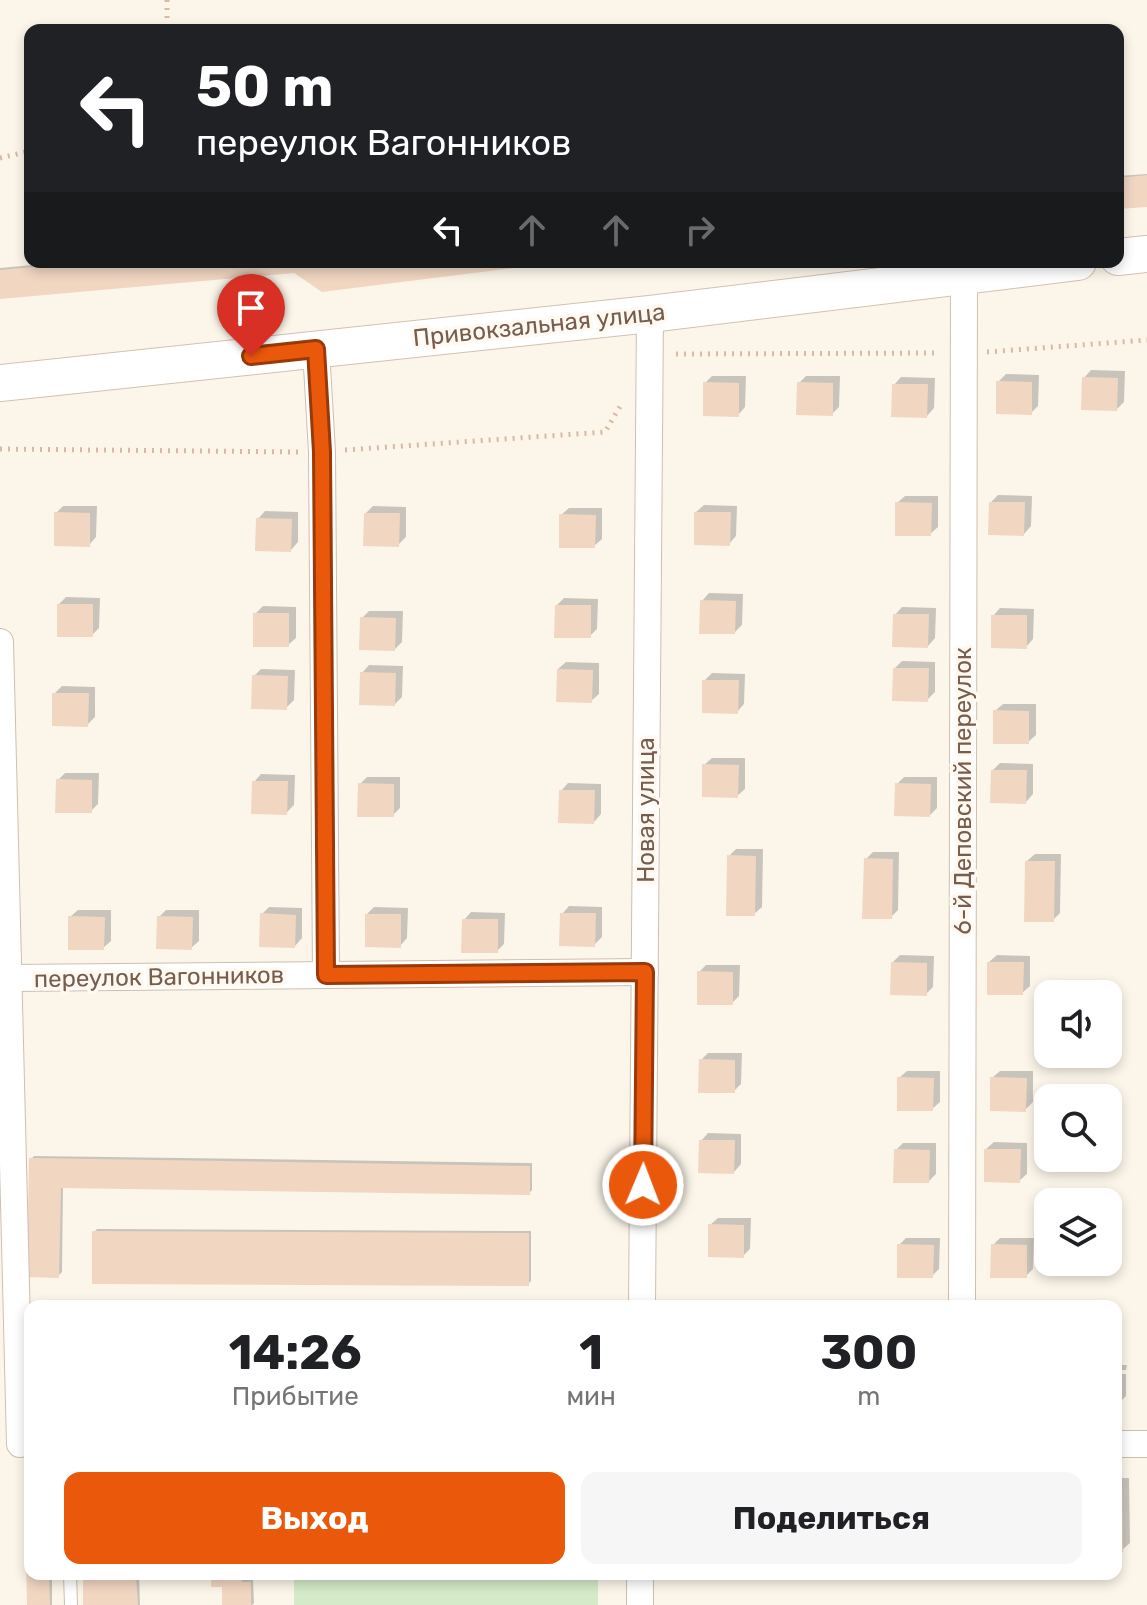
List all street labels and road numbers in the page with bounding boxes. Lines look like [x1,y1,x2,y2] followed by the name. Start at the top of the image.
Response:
[411,298,667,352] street label: Привокзальная улица
[949,647,977,935] street label: 6-й Деповский переулок
[632,737,660,883] street label: Новая улица
[34,961,284,993] street label: переулок Вагонников

